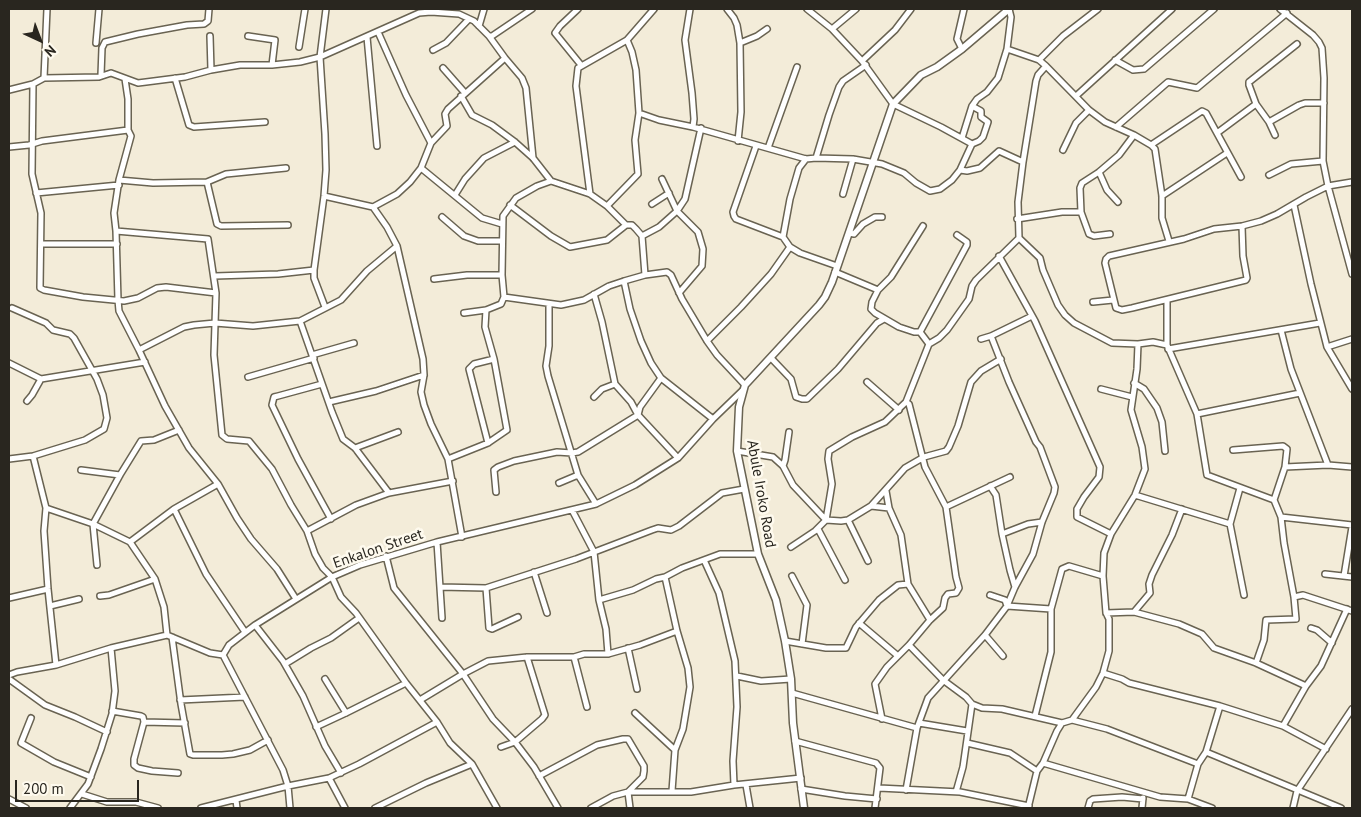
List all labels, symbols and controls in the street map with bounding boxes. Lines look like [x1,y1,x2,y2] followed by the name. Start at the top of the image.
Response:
[15,15,65,65] north arrow
[41,41,60,61] text: N
[743,439,779,549] street label: Abule Iroko Road
[331,525,425,573] street label: Enkalon Street
[18,770,141,802] scale bar
[23,779,64,798] text: 200 m

